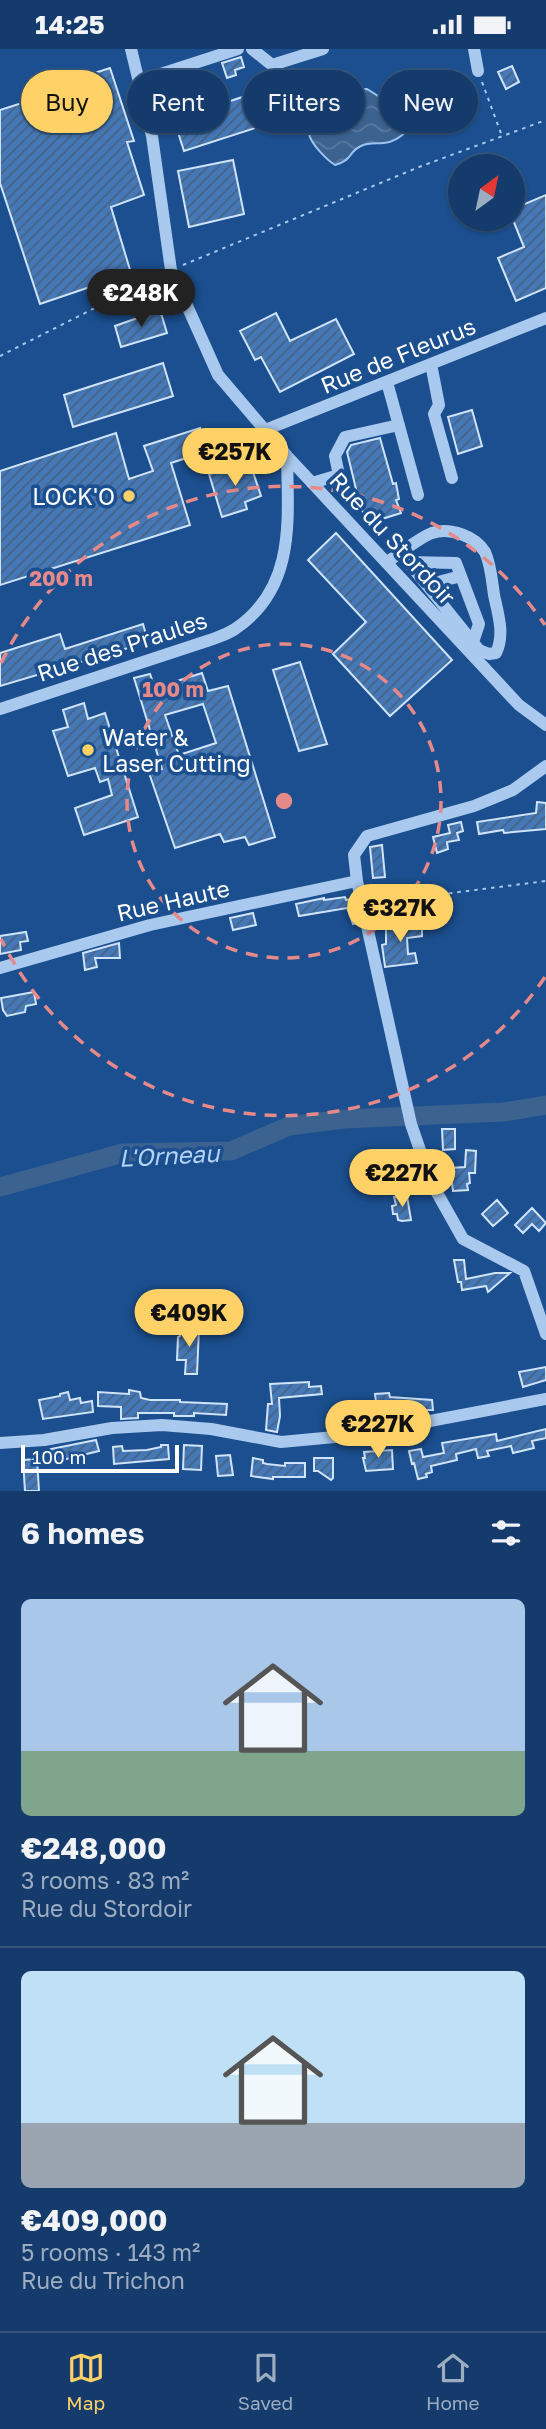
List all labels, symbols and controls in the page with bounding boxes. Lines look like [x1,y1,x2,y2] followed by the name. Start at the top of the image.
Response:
[35,9,105,40] text: 14:25
[21,70,113,133] chip: Buy
[127,70,229,133] chip: Rent
[243,70,365,133] chip: Filters
[379,70,478,133] chip: New
[448,154,525,231] north arrow
[448,154,525,231] map controls
[92,269,190,329] pin: €248K
[103,278,179,306] text: €248K
[316,311,480,399] street label: Rue de Fleurus
[186,429,284,488] pin: €257K
[198,437,272,465] text: €257K
[324,466,462,610] street label: Rue du Stordoir
[32,482,115,510] place label: LOCK'O
[121,488,137,504] marker: LOCK'O
[29,565,93,591] text: 200 m
[34,605,210,687] street label: Rue des Praules
[142,676,204,702] text: 100 m
[102,723,251,777] place label: Water & Laser Cutting
[80,742,96,758] marker: Water & Laser Cutting
[272,789,296,813] centre of rings
[114,873,232,927] street label: Rue Haute
[351,885,449,944] pin: €327K
[363,893,437,921] text: €327K
[118,1138,221,1172] water label: L'Orneau
[353,1149,451,1209] pin: €227K
[365,1158,439,1186] text: €227K
[140,1289,238,1349] pin: €409K
[151,1298,227,1326] text: €409K
[329,1401,427,1460] pin: €227K
[341,1409,415,1437] text: €227K
[21,1442,178,1474] scale bar
[32,1445,86,1468] text: 100 m
[487,1514,525,1552] icon: filters
[21,1515,144,1551] text: 6 homes
[210,1645,336,1771] icon: home
[21,1830,167,1866] text: €248,000
[21,1866,189,1894] text: 3 rooms · 83 m²
[21,1894,192,1922] text: Rue du Stordoir
[210,2017,336,2143] icon: home
[21,2202,168,2238] text: €409,000
[21,2238,200,2266] text: 5 rooms · 143 m²
[21,2266,185,2294] text: Rue du Trichon
[66,2349,105,2414] tab: Map
[238,2349,293,2414] tab: Saved
[426,2349,480,2414] tab: Home

